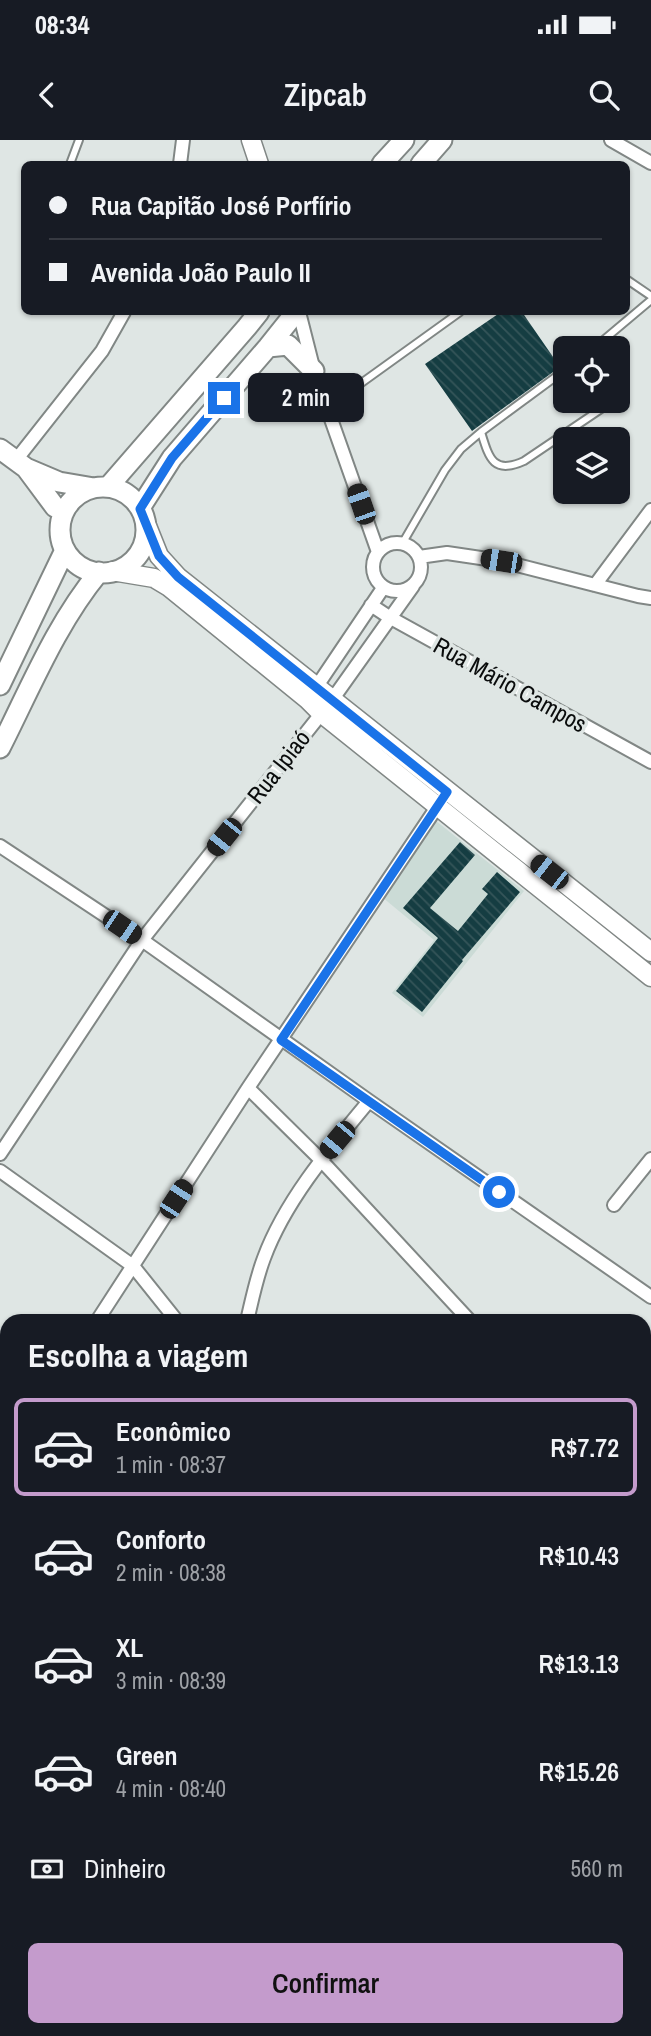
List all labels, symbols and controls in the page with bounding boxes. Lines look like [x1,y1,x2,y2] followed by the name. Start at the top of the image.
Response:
[35,7,90,42] text: 08:34
[284,73,367,116] text: Zipcab
[28,76,66,114] icon: back
[585,76,623,114] icon: search
[91,188,352,223] text: Rua Capitão José Porfírio
[91,255,311,290] text: Avenida João Paulo II
[553,336,630,504] map controls
[553,336,630,413] button: locate
[248,373,364,422] callout: 2 min
[208,382,240,414] route end
[282,382,330,413] text: 2 min
[553,427,630,504] button: layers
[345,481,378,527] car
[479,547,524,575] car
[428,629,593,739] street label: Rua Mário Campos
[239,723,317,810] street label: Rua Ipiaó
[203,814,246,860] car
[526,851,573,893] car
[99,907,146,947] car
[316,1117,359,1163] car
[156,1176,197,1222] car
[483,1176,515,1208] route start
[28,1334,248,1377] text: Escolha a viagem
[116,1414,231,1449] text: Econômico
[32,1416,95,1479] icon: car
[550,1430,619,1465] text: R$7.72
[116,1449,226,1480] text: 1 min · 08:37
[116,1522,206,1557] text: Conforto
[32,1524,95,1587] icon: car
[538,1538,619,1573] text: R$10.43
[116,1557,226,1588] text: 2 min · 08:38
[116,1630,143,1665] text: XL
[32,1632,95,1695] icon: car
[538,1646,619,1681] text: R$13.13
[116,1665,226,1696] text: 3 min · 08:39
[116,1738,178,1773] text: Green
[32,1740,95,1803] icon: car
[538,1754,619,1789] text: R$15.26
[116,1773,226,1804] text: 4 min · 08:40
[28,1850,66,1888] icon: cash
[84,1851,166,1886] text: Dinheiro
[571,1853,623,1884] text: 560 m
[28,1943,623,2023] button: Confirmar

